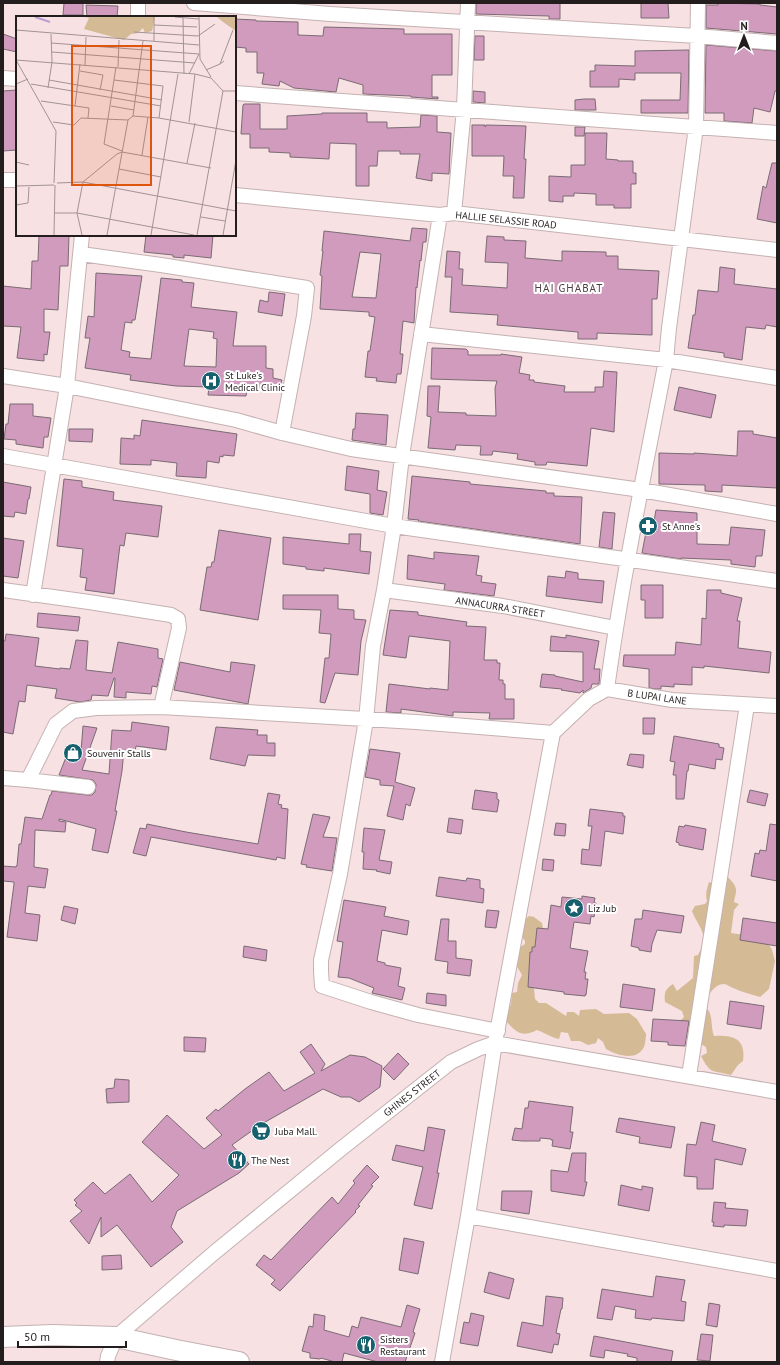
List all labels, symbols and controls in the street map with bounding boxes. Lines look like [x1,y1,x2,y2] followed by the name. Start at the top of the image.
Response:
[16,16,236,236] inset map
[724,16,764,56] north arrow
[740,19,748,33] text: N
[455,208,557,232] street label: HALLIE SELASSIE ROAD
[535,281,603,295] district label: HAI GHABAT
[225,369,286,394] place label: St Luke's Medical Clinic
[200,370,222,392] hospital icon: St Luke's Medical Clinic
[637,515,659,537] pharmacy icon: St Anne's
[662,520,701,533] place label: St Anne's
[455,594,546,621] street label: ANNACURRA STREET
[627,686,687,708] street label: B LUPAI LANE
[62,742,84,764] shop icon: Souvenir Stalls
[87,747,151,760] place label: Souvenir Stalls
[563,897,585,919] place icon: Liz Jub
[588,902,616,915] place label: Liz Jub
[381,1066,444,1119] street label: GHINES STREET
[250,1120,272,1142] supermarket icon: Juba Mall.
[274,1125,317,1138] place label: Juba Mall.
[226,1149,248,1171] restaurant icon: The Nest
[251,1154,290,1167] place label: The Nest
[18,1323,126,1349] scale bar
[24,1329,50,1344] text: 50 m
[380,1333,426,1358] place label: Sisters Restaurant
[355,1334,377,1356] restaurant icon: Sisters Restaurant

